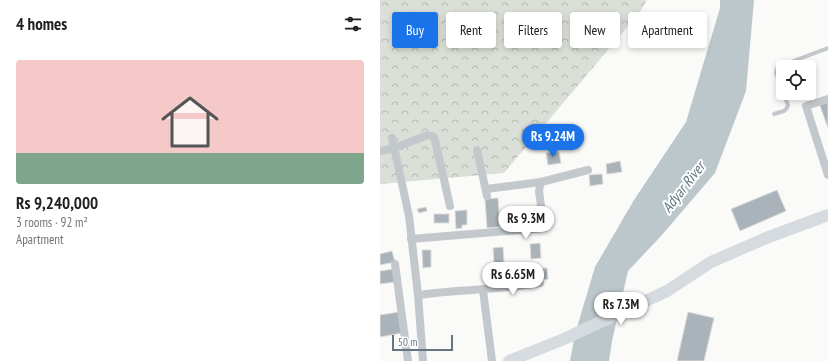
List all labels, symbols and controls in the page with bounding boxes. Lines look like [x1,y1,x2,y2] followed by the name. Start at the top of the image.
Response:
[392,12,438,48] chip: Buy
[446,12,496,48] chip: Rent
[504,12,562,48] chip: Filters
[570,12,620,48] chip: New
[628,12,707,48] chip: Apartment
[16,13,67,35] text: 4 homes
[342,13,364,35] icon: filters
[776,60,816,100] map controls
[776,60,816,100] button: locate
[154,86,226,158] icon: home
[512,124,594,158] pin: Rs 9.24M
[531,128,575,145] text: Rs 9.24M
[657,156,710,216] water label: Adyar River
[16,192,98,214] text: Rs 9,240,000
[489,206,563,240] pin: Rs 9.3M
[507,210,545,227] text: Rs 9.3M
[16,214,88,231] text: 3 rooms · 92 m²
[16,231,64,248] text: Apartment
[472,262,554,296] pin: Rs 6.65M
[491,266,535,283] text: Rs 6.65M
[584,292,658,326] pin: Rs 7.3M
[603,296,639,313] text: Rs 7.3M
[392,333,453,352] scale bar
[398,335,417,349] text: 50 m

